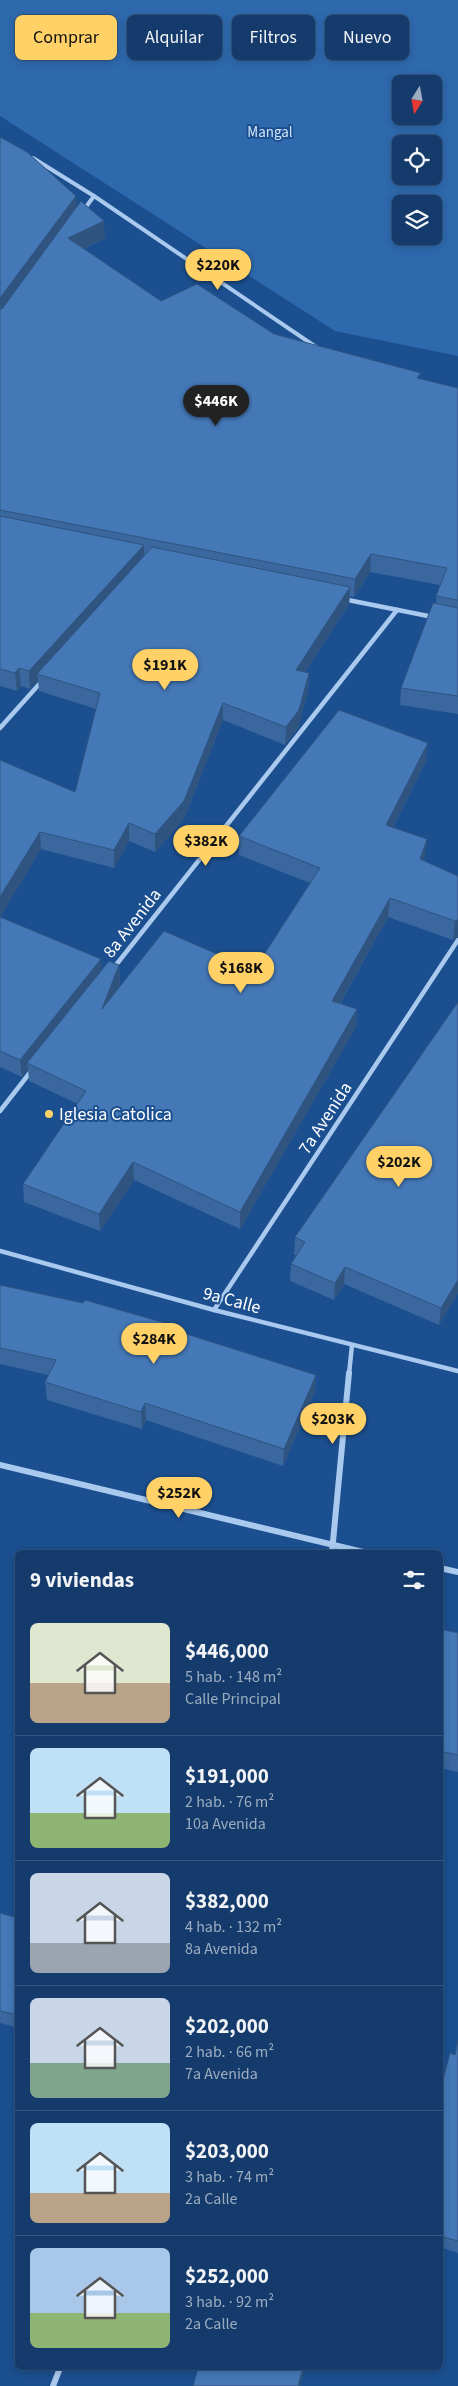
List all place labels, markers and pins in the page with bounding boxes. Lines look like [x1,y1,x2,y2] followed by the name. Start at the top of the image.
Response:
[183,248,253,291] pin: $220K
[181,384,251,427] pin: $446K
[130,648,200,691] pin: $191K
[171,824,241,867] pin: $382K
[206,952,276,994] pin: $168K
[59,1102,172,1127] place label: Iglesia Catolica
[43,1108,55,1120] marker: Iglesia Catolica
[364,1146,434,1188] pin: $202K
[119,1322,189,1365] pin: $284K
[298,1402,368,1445] pin: $203K
[144,1476,214,1519] pin: $252K

